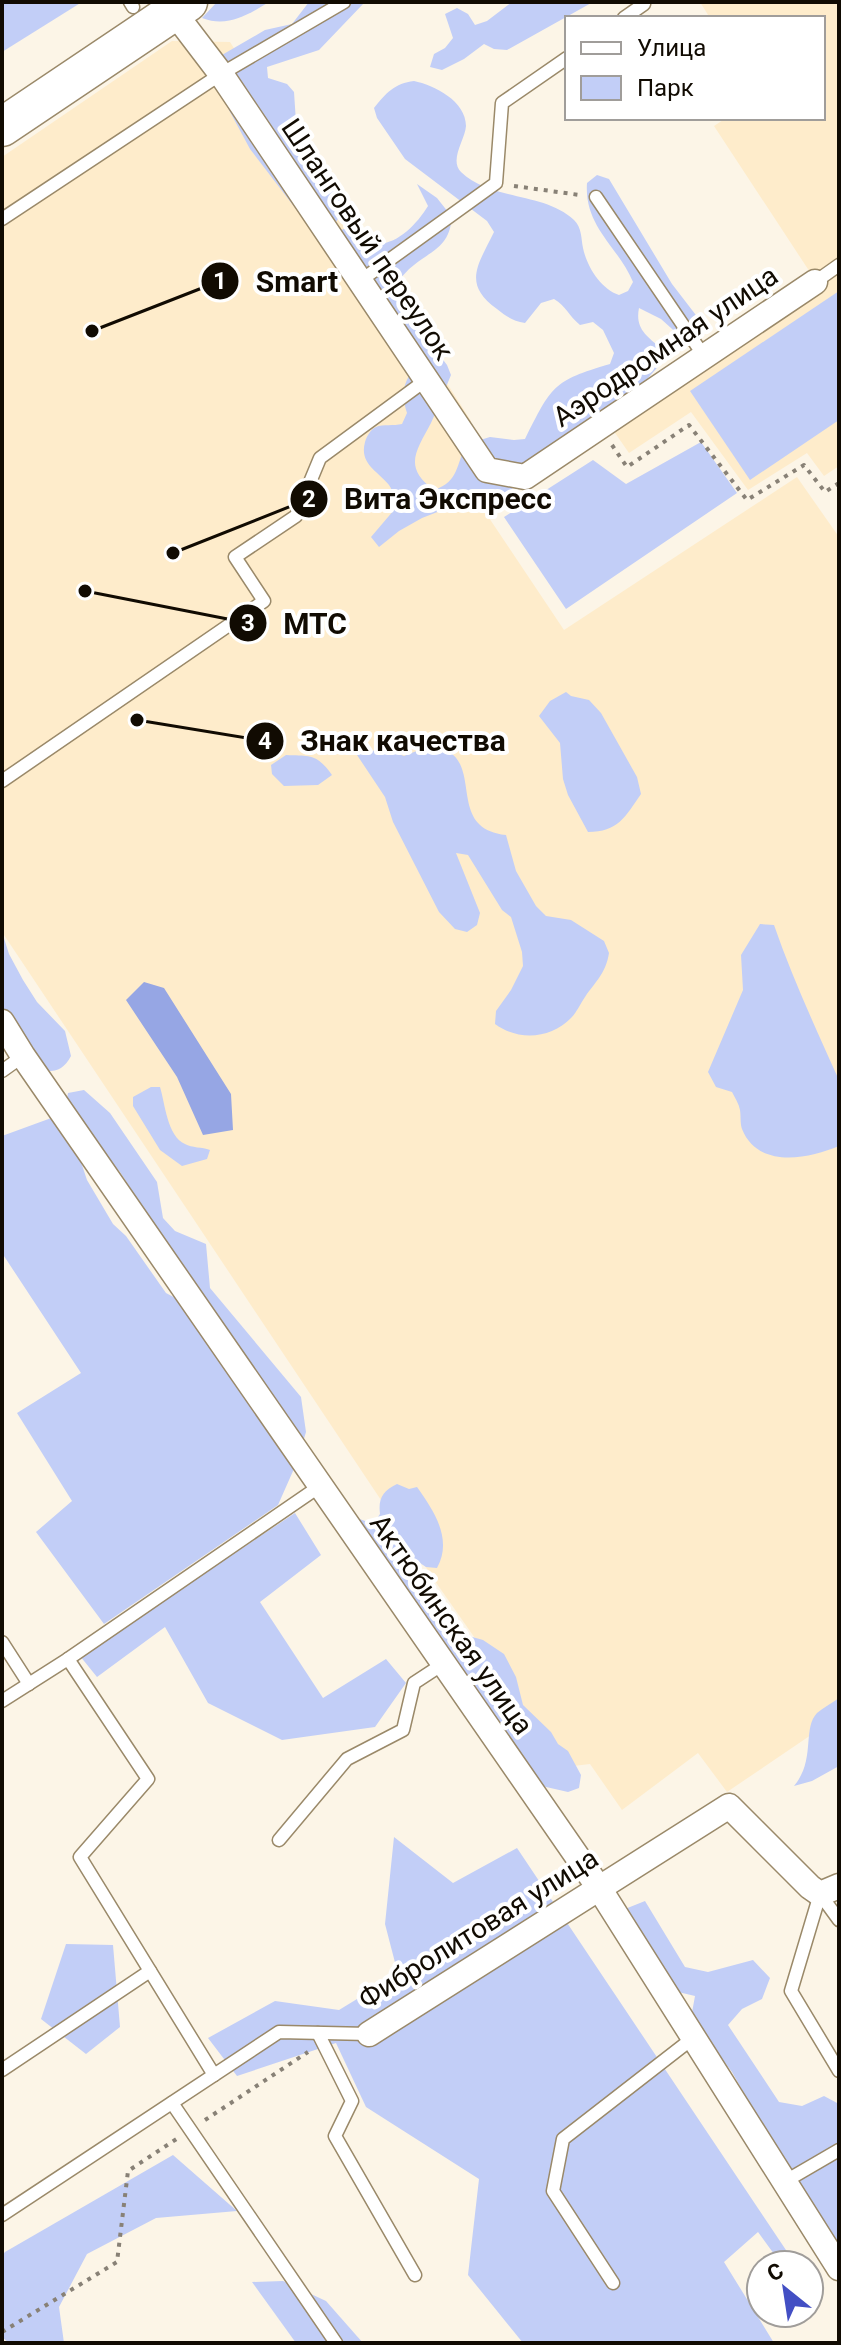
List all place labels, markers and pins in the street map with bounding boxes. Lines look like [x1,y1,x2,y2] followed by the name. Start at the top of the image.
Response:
[200,254,354,308] callout: Smart
[289,472,568,526] callout: Вита Экспресс
[228,596,363,650] callout: МТС
[245,714,522,768] callout: Знак качества

